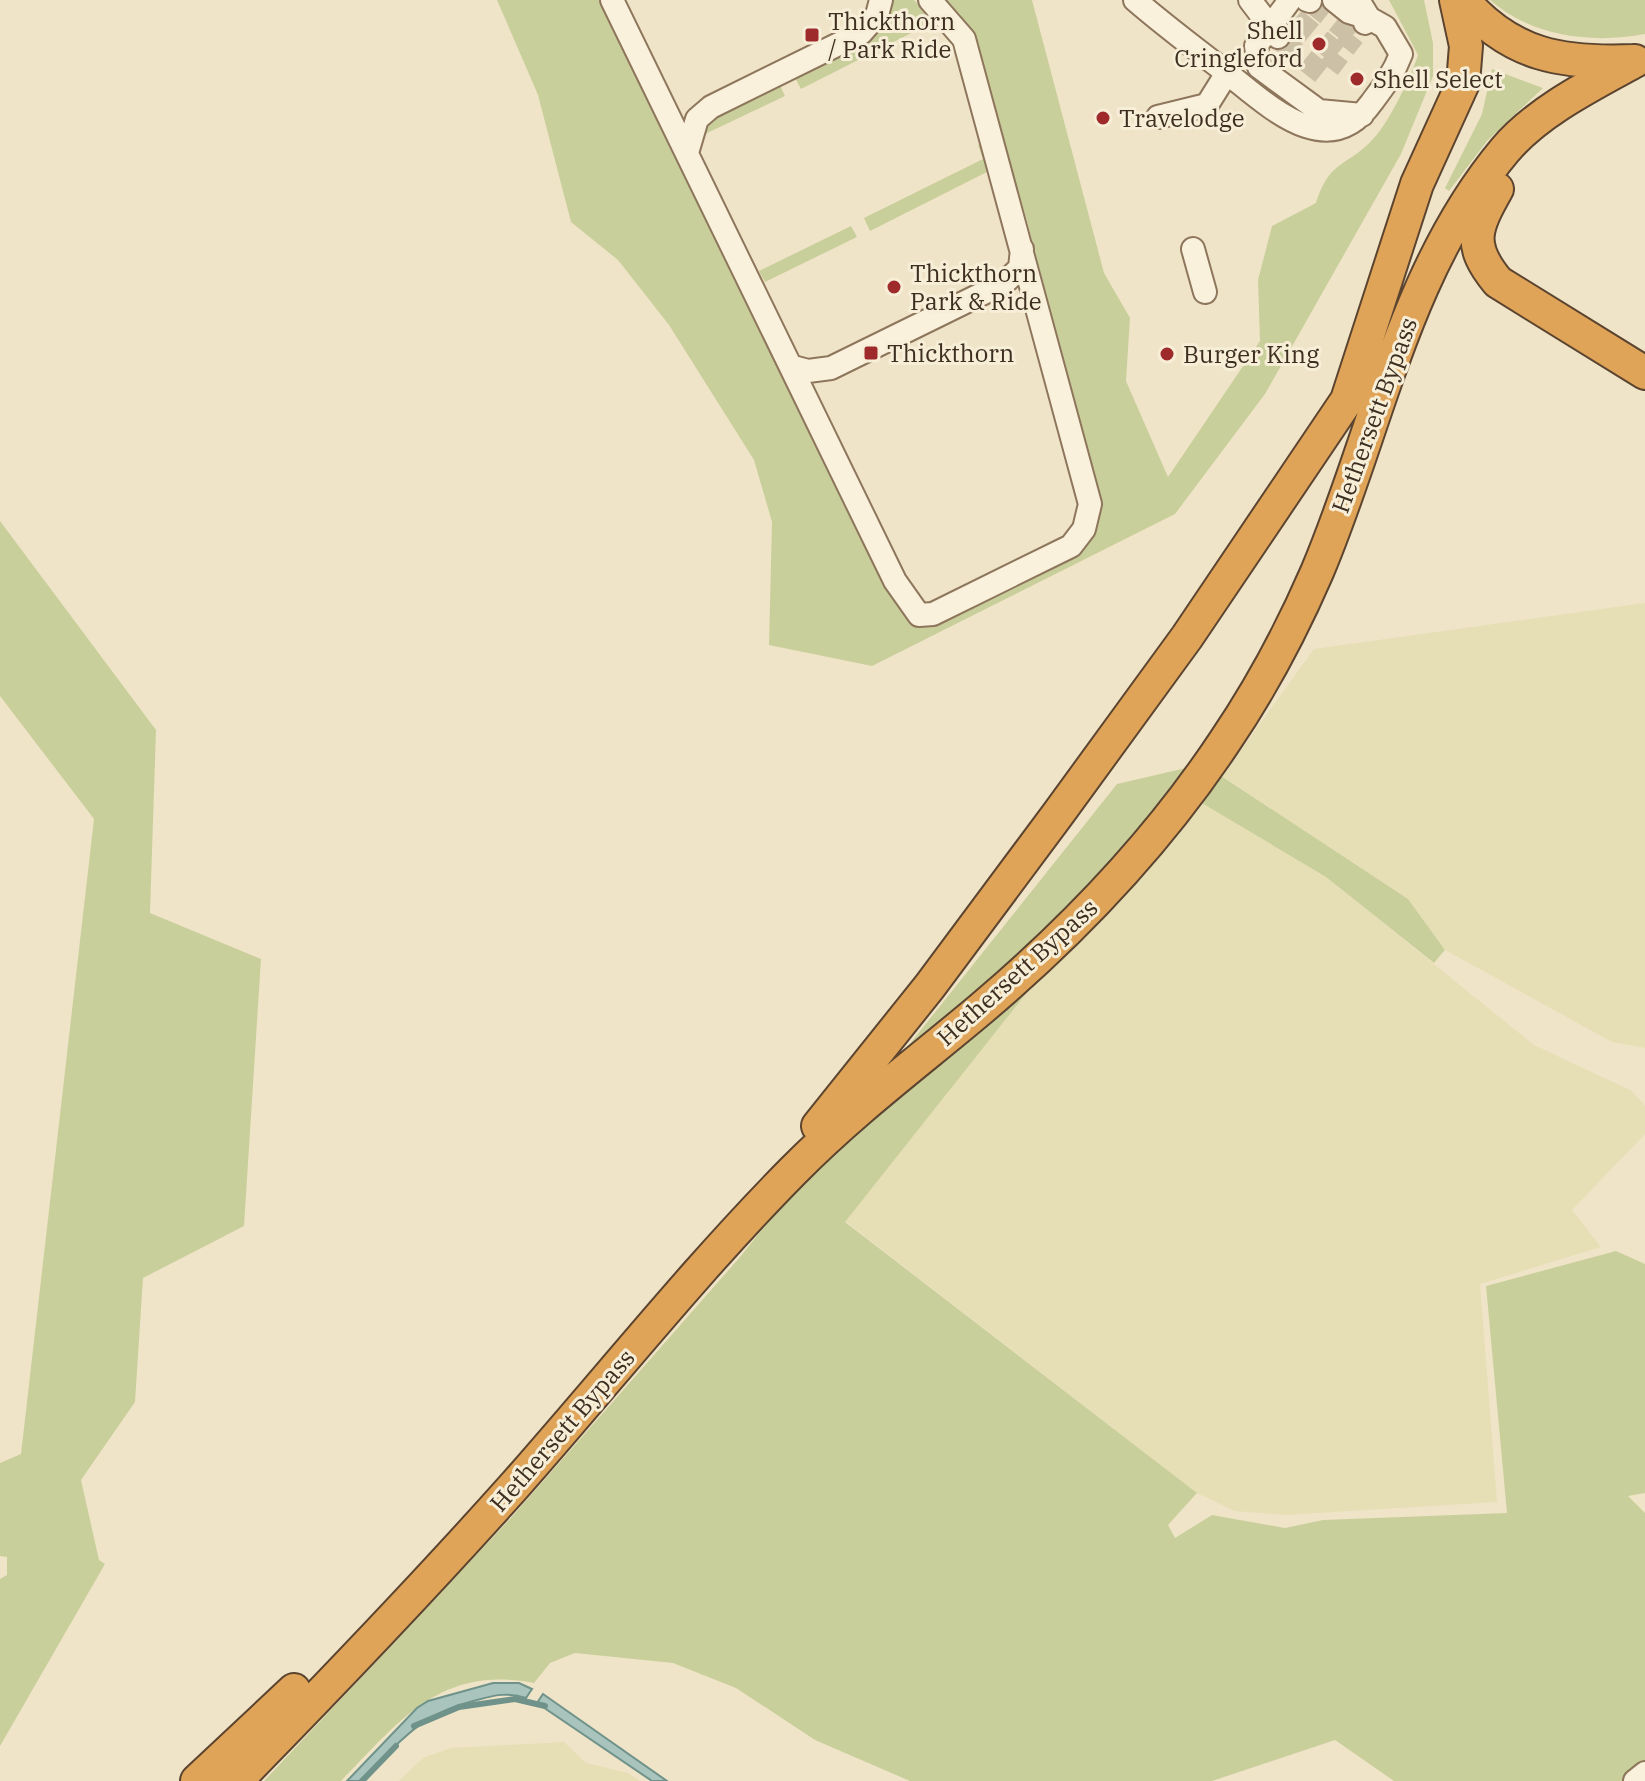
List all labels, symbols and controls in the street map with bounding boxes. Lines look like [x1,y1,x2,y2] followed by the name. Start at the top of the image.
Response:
[828,5,955,65] place label: Thickthorn / Park Ride
[1174,14,1303,74] place label: Shell Cringleford
[803,26,821,44] marker: Thickthorn / Park Ride
[1310,35,1328,53] marker: Shell Cringleford
[1373,63,1503,95] place label: Shell Select
[1348,70,1366,88] marker: Shell Select
[1119,102,1245,134] place label: Travelodge
[1094,109,1112,127] marker: Travelodge
[910,257,1042,317] place label: Thickthorn Park & Ride
[885,278,903,296] marker: Thickthorn Park & Ride
[1324,313,1424,517] street label: Hethersett Bypass
[887,337,1014,369] place label: Thickthorn
[1183,338,1319,370] place label: Burger King
[862,344,880,362] marker: Thickthorn
[1158,345,1176,363] marker: Burger King
[930,891,1104,1053] street label: Hethersett Bypass
[482,1342,642,1518] street label: Hethersett Bypass

